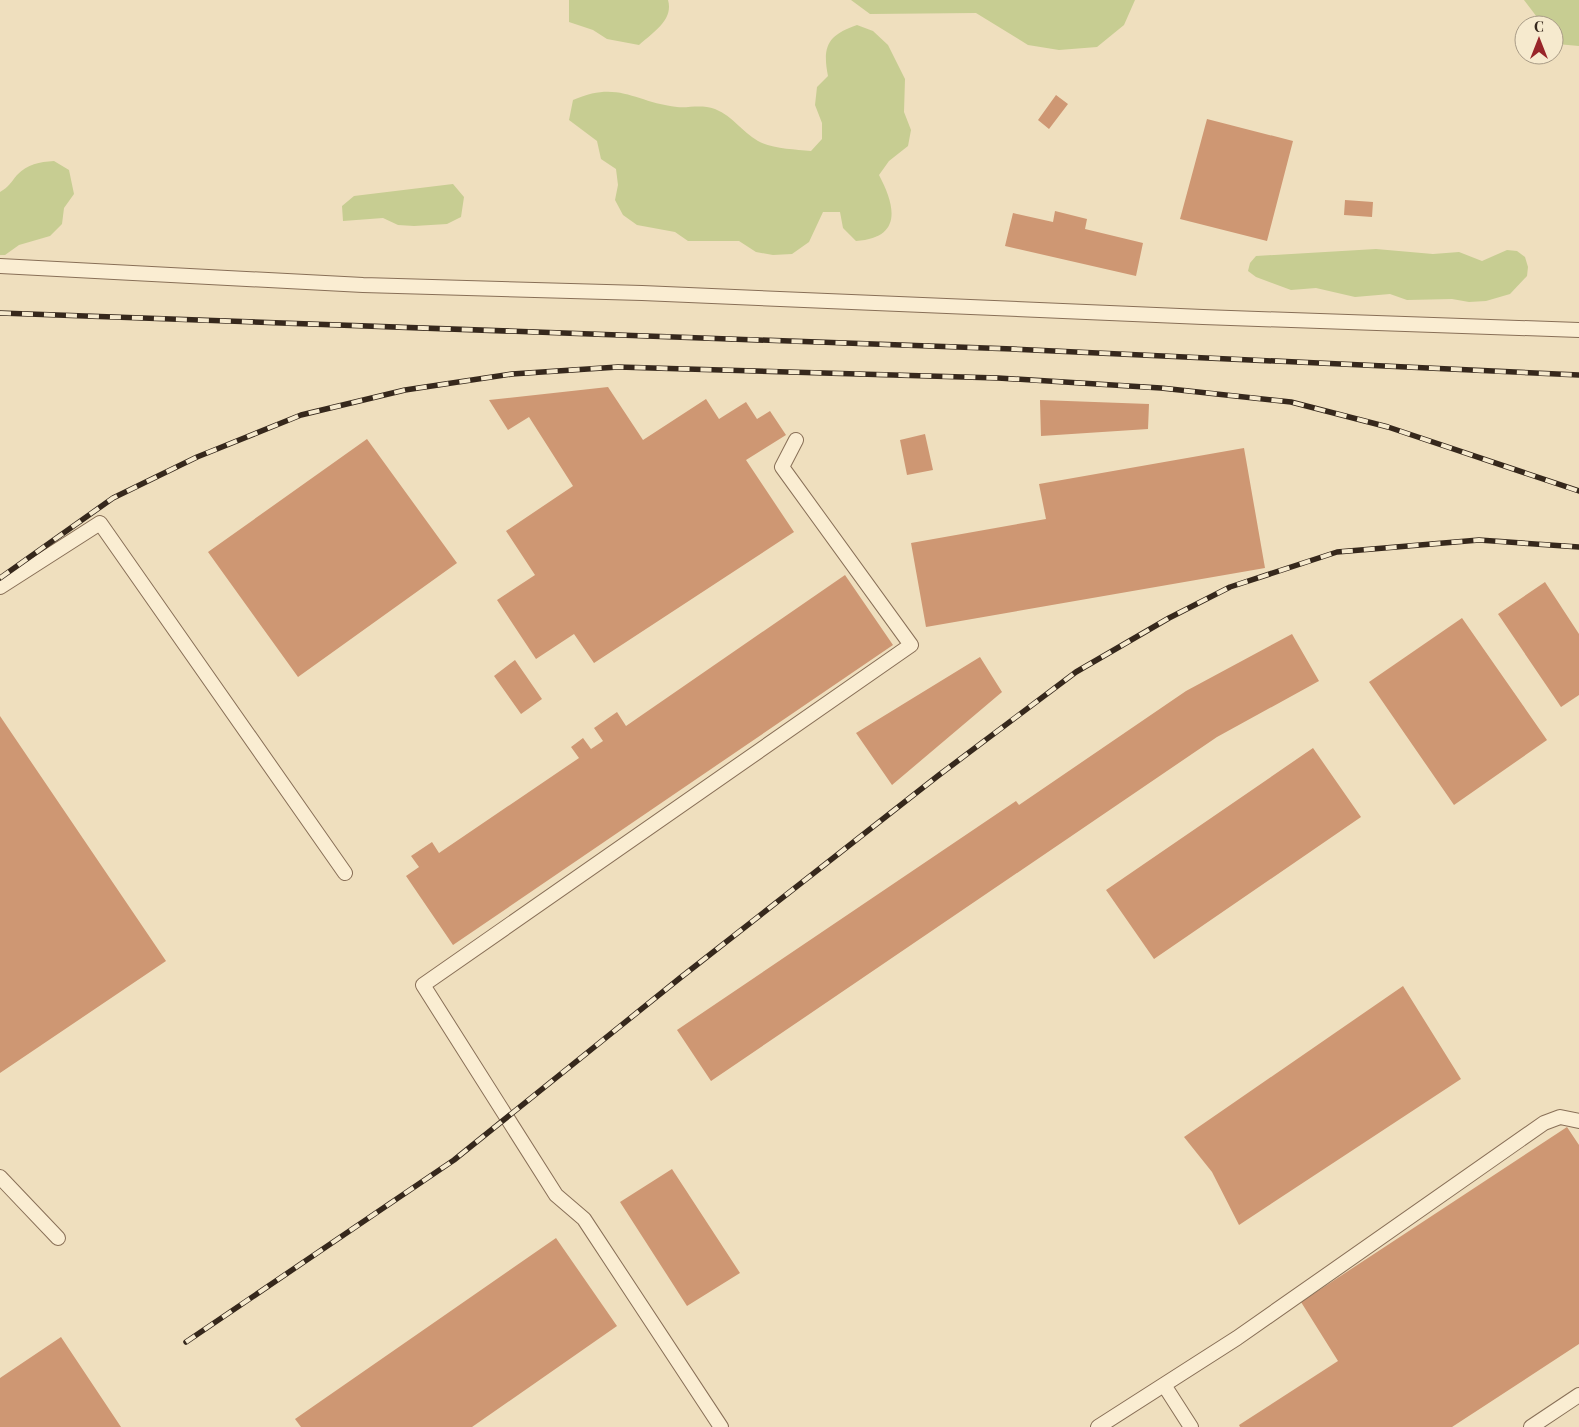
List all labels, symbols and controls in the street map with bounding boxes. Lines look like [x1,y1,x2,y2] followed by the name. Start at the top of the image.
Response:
[1514,15,1564,65] north arrow
[1534,17,1544,36] text: С

